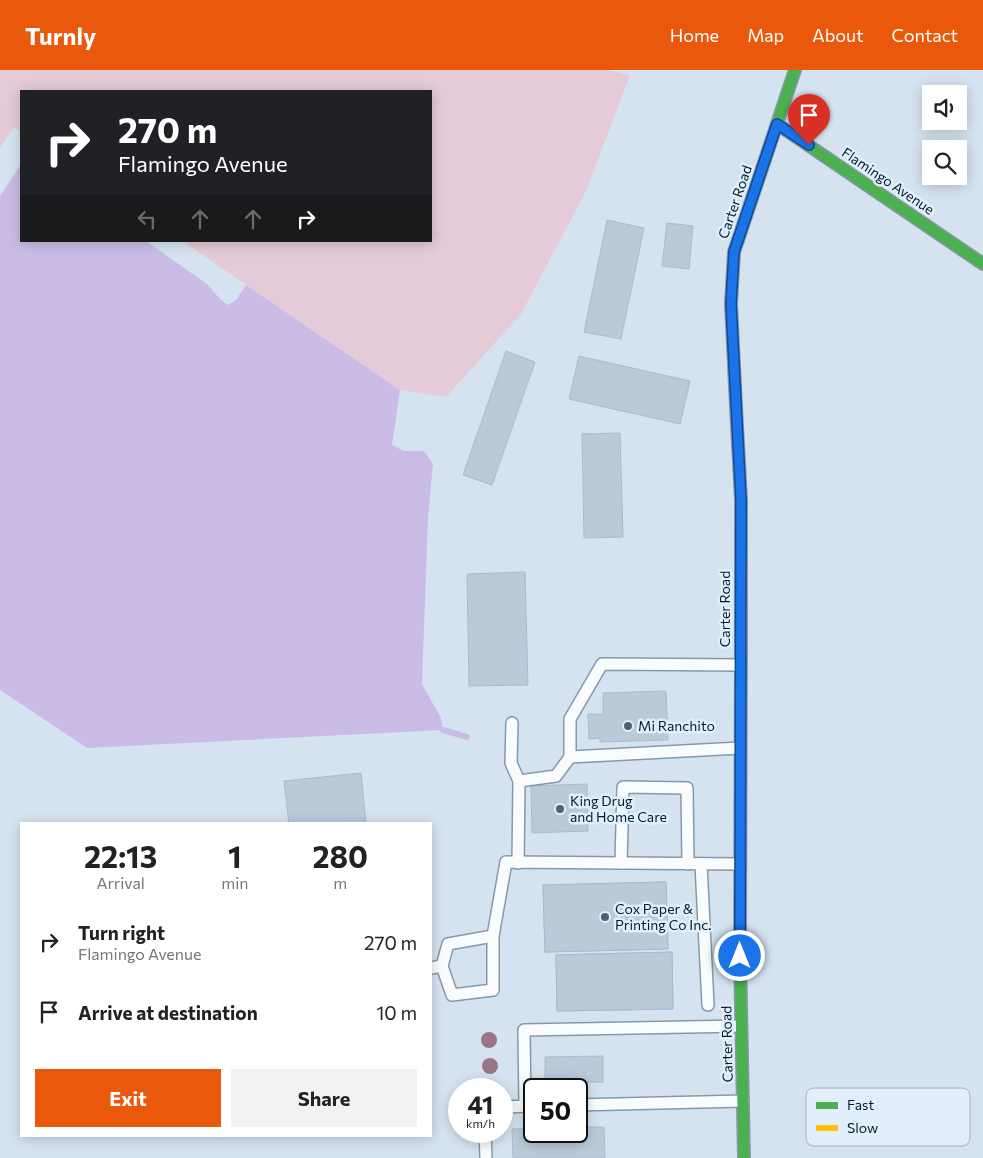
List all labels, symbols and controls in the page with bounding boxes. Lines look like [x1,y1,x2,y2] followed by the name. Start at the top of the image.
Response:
[25,21,96,50] text: Turnly
[670,24,719,46] text: Home
[747,24,784,46] text: Map
[812,24,864,46] text: About
[892,24,958,46] text: Contact
[922,85,967,185] map controls
[922,85,967,130] button: sound
[788,94,830,145] pin
[795,101,823,129] icon: arrive
[118,107,217,150] text: 270 m
[35,110,100,175] icon: right
[922,140,967,185] button: search
[839,143,938,218] street label: Flamingo Avenue
[118,150,288,177] text: Flamingo Avenue
[714,163,755,241] street label: Carter Road
[133,205,161,233] icon: left
[186,205,214,233] icon: ahead
[239,205,267,233] icon: ahead
[292,205,320,233] icon: right
[716,571,733,647] street label: Carter Road
[638,717,715,734] place label: Mi Ranchito
[622,720,634,732] marker: Mi Ranchito
[570,792,667,825] place label: King Drug and Home Care
[554,803,566,815] marker: King Drug and Home Care
[84,837,157,874] text: 22:13
[228,837,242,874] text: 1
[313,837,368,874] text: 280
[96,873,145,892] text: Arrival
[221,873,248,892] text: min
[333,873,347,892] text: m
[615,900,711,933] place label: Cox Paper & Printing Co Inc.
[599,911,611,923] marker: Cox Paper & Printing Co Inc.
[78,921,165,944] text: Turn right
[35,928,63,956] icon: right
[713,929,765,981] position arrow
[364,931,417,954] text: 270 m
[78,944,201,963] text: Flamingo Avenue
[35,998,63,1026] icon: arrive
[78,1001,258,1024] text: Arrive at destination
[376,1001,417,1024] text: 10 m
[717,1006,736,1082] street label: Carter Road
[35,1069,221,1127] button: Exit
[231,1069,417,1127] button: Share
[523,1078,588,1143] speed limit sign: 50
[806,1088,970,1146] legend
[468,1089,493,1119] text: 41
[847,1096,874,1113] text: Fast
[466,1116,495,1130] text: km/h
[847,1119,878,1136] text: Slow

